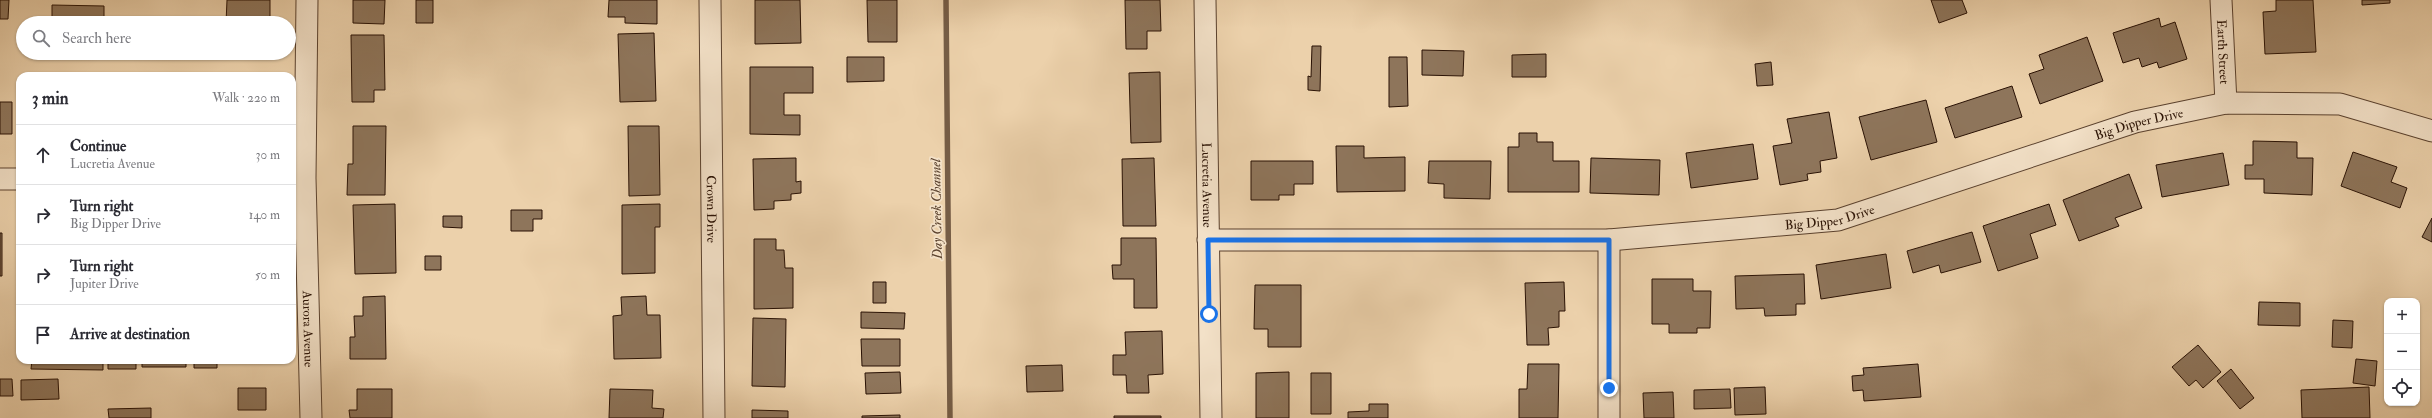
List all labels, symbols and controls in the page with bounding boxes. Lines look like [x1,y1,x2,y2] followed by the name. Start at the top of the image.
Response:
[16,16,296,60] search box
[2213,19,2232,85] street label: Earth Street
[30,27,52,49] icon: search
[62,29,131,48] text: Search here
[32,88,69,109] text: 3 min
[212,90,280,106] text: Walk · 220 m
[2093,105,2185,144] street label: Big Dipper Drive
[70,137,126,156] text: Continue
[1198,142,1215,228] street label: Lucretia Avenue
[32,144,54,166] icon: ahead
[256,147,280,163] text: 30 m
[70,156,155,172] text: Lucretia Avenue
[927,157,946,260] water label: Day Creek Channel
[703,175,719,243] street label: Crown Drive
[70,197,133,216] text: Turn right
[1784,201,1877,234] street label: Big Dipper Drive
[32,204,54,226] icon: right
[249,207,280,223] text: 140 m
[70,216,161,232] text: Big Dipper Drive
[70,257,133,276] text: Turn right
[32,264,54,286] icon: right
[255,267,280,283] text: 50 m
[70,276,139,292] text: Jupiter Drive
[299,289,317,368] street label: Aurora Avenue
[2384,298,2420,406] map controls
[2384,298,2420,334] button: +
[1200,305,1218,323] route start
[32,324,54,346] icon: arrive
[70,325,190,344] text: Arrive at destination
[2384,334,2420,370] button: −
[2384,370,2420,406] button: locate
[1600,379,1618,397] route end

